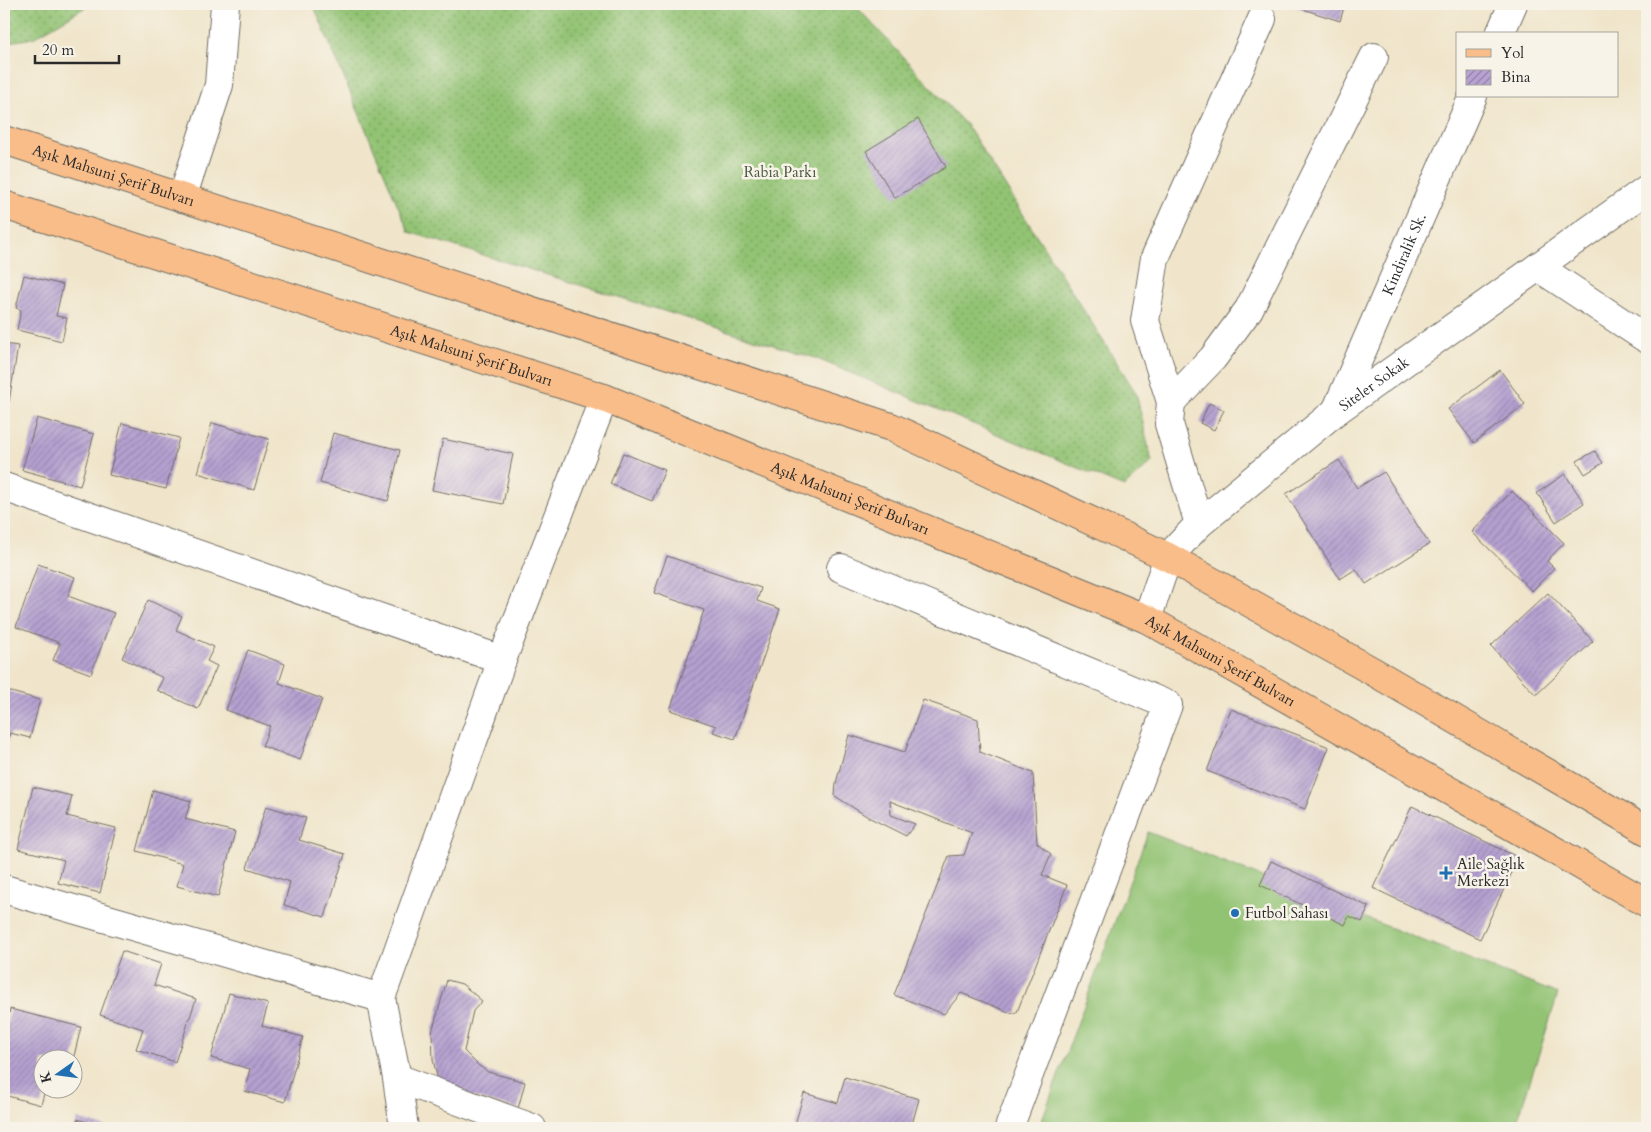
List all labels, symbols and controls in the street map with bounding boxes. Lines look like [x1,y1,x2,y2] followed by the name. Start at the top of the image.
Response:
[35,32,119,64] scale bar
[1456,32,1618,98] legend
[42,40,74,60] text: 20 m
[1501,43,1524,63] text: Yol
[1501,67,1531,87] text: Bina
[30,140,197,211] street label: Aşık Mahsuni Şerif Bulvarı
[744,162,816,182] park label: Rabia Parkı
[1378,210,1431,298] street label: Kindiralik Sk.
[388,320,555,391] street label: Aşık Mahsuni Şerif Bulvarı
[1335,352,1413,416] street label: Siteler Sokak
[768,457,932,539] street label: Aşık Mahsuni Şerif Bulvarı
[1142,610,1299,711] street label: Aşık Mahsuni Şerif Bulvarı
[1457,854,1525,891] place label: Aile Sağlık Merkezi
[1439,866,1453,880] marker: Aile Sağlık Merkezi
[1245,903,1328,923] place label: Futbol Sahası
[1229,907,1241,919] marker: Futbol Sahası
[32,1050,82,1100] north arrow
[35,1069,56,1085] text: K

